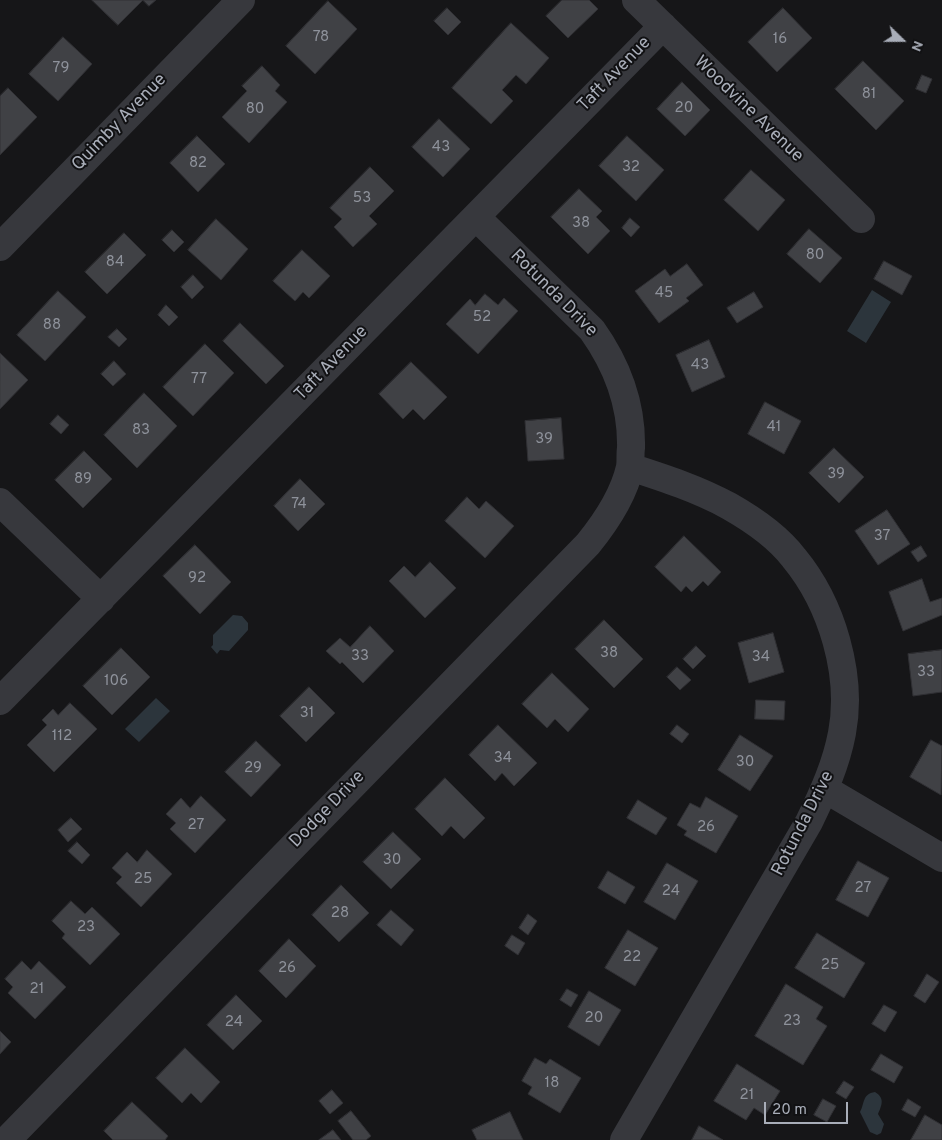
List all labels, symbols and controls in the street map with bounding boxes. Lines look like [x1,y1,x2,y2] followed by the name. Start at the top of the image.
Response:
[877,15,927,65] north arrow
[313,29,329,47] house number: 78
[773,31,787,49] house number: 16
[574,33,656,117] street label: Taft Avenue
[907,38,926,54] text: N
[689,52,807,168] street label: Woodvine Avenue
[53,60,69,78] house number: 79
[68,70,172,176] street label: Quimby Avenue
[862,86,876,104] house number: 81
[675,100,693,118] house number: 20
[246,101,264,119] house number: 80
[432,139,450,157] house number: 43
[189,155,207,173] house number: 82
[622,159,640,177] house number: 32
[353,190,371,208] house number: 53
[572,215,590,233] house number: 38
[505,246,601,342] street label: Rotunda Drive
[806,247,824,265] house number: 80
[106,254,124,272] house number: 84
[655,285,673,303] house number: 45
[473,309,491,327] house number: 52
[43,317,61,335] house number: 88
[291,322,373,406] street label: Taft Avenue
[691,357,709,375] house number: 43
[191,371,207,389] house number: 77
[767,419,781,437] house number: 41
[132,422,150,440] house number: 83
[535,431,553,449] house number: 39
[827,466,845,484] house number: 39
[74,471,92,489] house number: 89
[291,496,307,514] house number: 74
[874,528,890,546] house number: 37
[188,570,206,588] house number: 92
[600,645,618,663] house number: 38
[351,648,369,666] house number: 33
[752,649,770,667] house number: 34
[917,664,935,682] house number: 33
[104,673,128,691] house number: 106
[300,705,314,723] house number: 31
[52,728,72,746] house number: 112
[494,750,512,768] house number: 34
[736,754,754,772] house number: 30
[244,760,262,778] house number: 29
[286,767,370,853] street label: Dodge Drive
[768,768,840,880] street label: Rotunda Drive
[188,817,204,835] house number: 27
[697,819,715,837] house number: 26
[383,852,401,870] house number: 30
[134,871,152,889] house number: 25
[855,880,871,898] house number: 27
[662,883,680,901] house number: 24
[331,905,349,923] house number: 28
[77,919,95,937] house number: 23
[623,949,641,967] house number: 22
[821,957,839,975] house number: 25
[278,960,296,978] house number: 26
[30,981,44,999] house number: 21
[585,1010,603,1028] house number: 20
[783,1013,801,1031] house number: 23
[225,1014,243,1032] house number: 24
[545,1075,559,1093] house number: 18
[740,1087,754,1105] house number: 21
[767,1092,851,1124] scale bar
[772,1101,807,1120] text: 20 m

